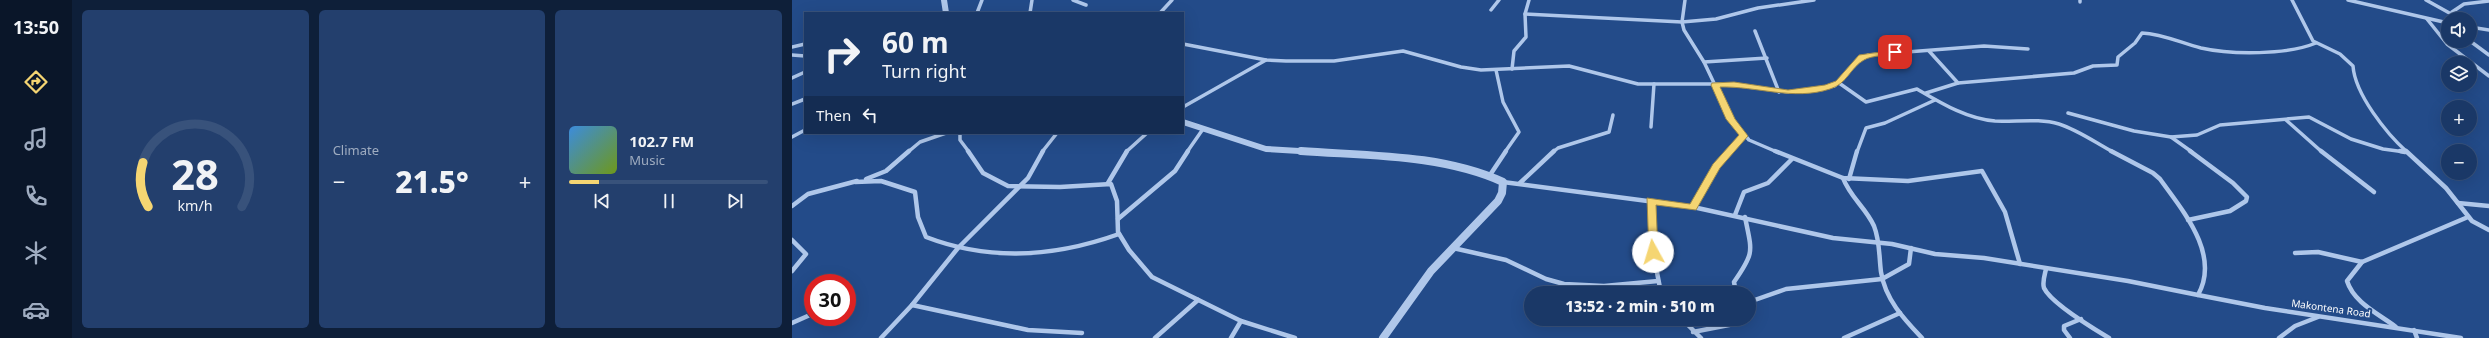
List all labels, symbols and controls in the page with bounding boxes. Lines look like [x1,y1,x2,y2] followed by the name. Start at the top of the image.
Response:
[2441,12,2477,180] map controls
[2441,12,2477,48] button: sound
[13,15,59,39] text: 13:50
[882,23,949,61] text: 60 m
[816,28,868,80] icon: right
[1878,35,1912,69] pin
[1884,41,1906,63] icon: arrive
[2441,56,2477,92] button: layers
[882,59,966,83] text: Turn right
[22,68,50,96] icon: directions
[2441,100,2477,136] button: +
[859,104,881,126] icon: left
[816,105,851,125] text: Then
[22,125,50,153] icon: music
[629,131,694,151] text: 102.7 FM
[333,141,379,159] text: Climate
[2441,144,2477,180] button: −
[172,146,219,202] text: 28
[629,151,665,169] text: Music
[395,161,469,202] text: 21.5°
[333,166,345,196] text: −
[519,166,531,196] text: +
[22,182,50,210] icon: phone
[591,190,613,212] icon: previous
[658,190,680,212] icon: pause
[724,190,746,212] icon: next
[178,196,213,215] text: km/h
[1632,231,1674,273] position arrow
[22,239,50,267] icon: climate
[804,274,856,326] speed limit sign: 30
[22,296,50,324] icon: car
[1565,296,1715,316] text: 13:52 · 2 min · 510 m
[2290,296,2372,320] street label: Makontena Road

